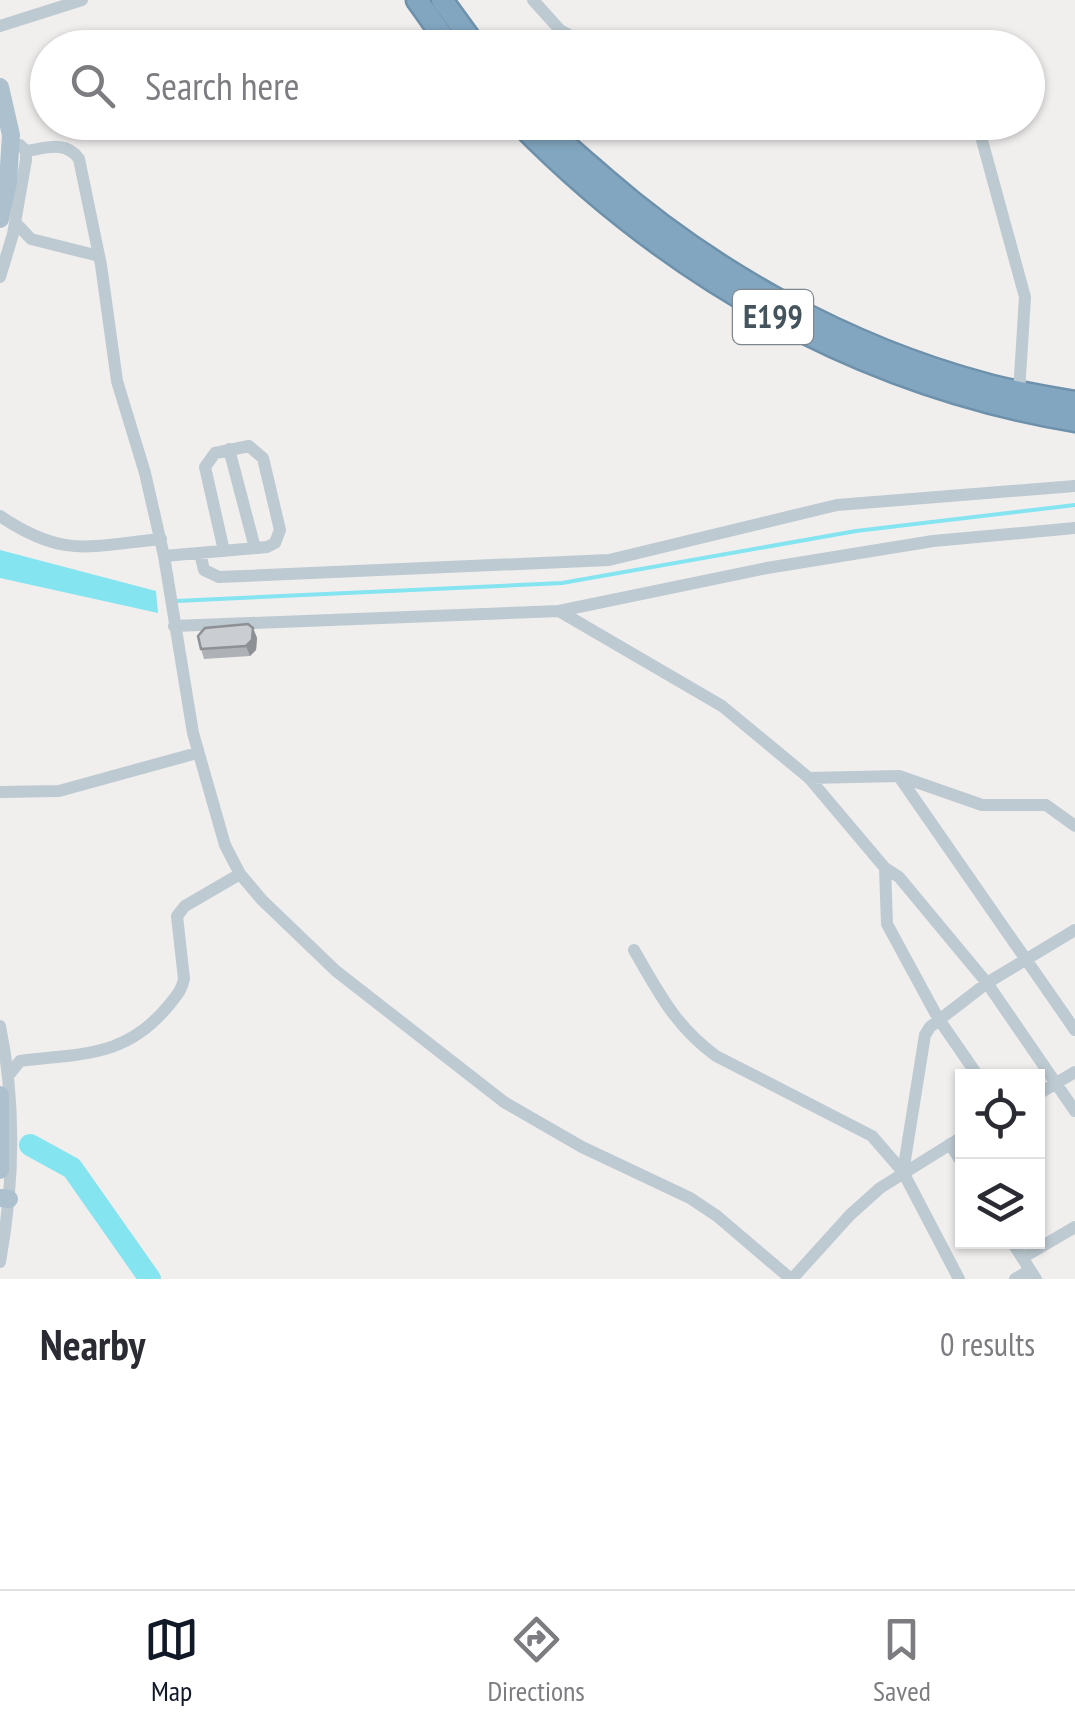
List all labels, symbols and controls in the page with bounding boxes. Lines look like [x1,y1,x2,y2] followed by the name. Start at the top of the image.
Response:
[30,30,1045,140] search box
[65,58,120,113] icon: search
[145,61,299,110] text: Search here
[733,290,813,344] road number: E199
[955,1069,1045,1249] map controls
[955,1069,1045,1159] button: locate
[955,1159,1045,1249] button: layers
[40,1317,145,1372] text: Nearby
[940,1323,1035,1365] text: 0 results
[144,1612,199,1709] tab: Map
[487,1612,585,1709] tab: Directions
[873,1612,931,1709] tab: Saved

